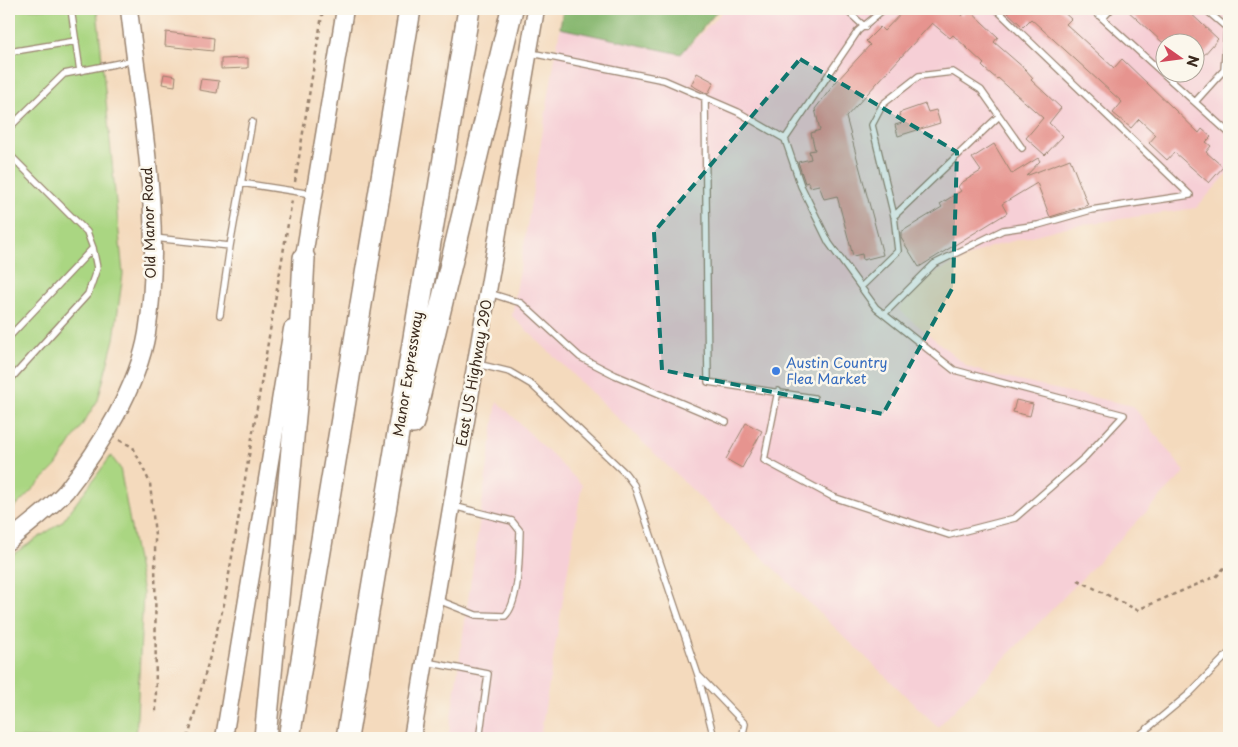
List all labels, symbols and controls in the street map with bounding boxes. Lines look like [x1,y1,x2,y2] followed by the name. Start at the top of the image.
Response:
[1156,32,1206,82] north arrow
[1182,53,1205,69] text: N
[136,167,161,279] street label: Old Manor Road
[450,298,497,448] street label: East US Highway 290
[387,310,428,438] street label: Manor Expressway
[786,352,888,389] place label: Austin Country Flea Market
[770,365,782,377] marker: Austin Country Flea Market

